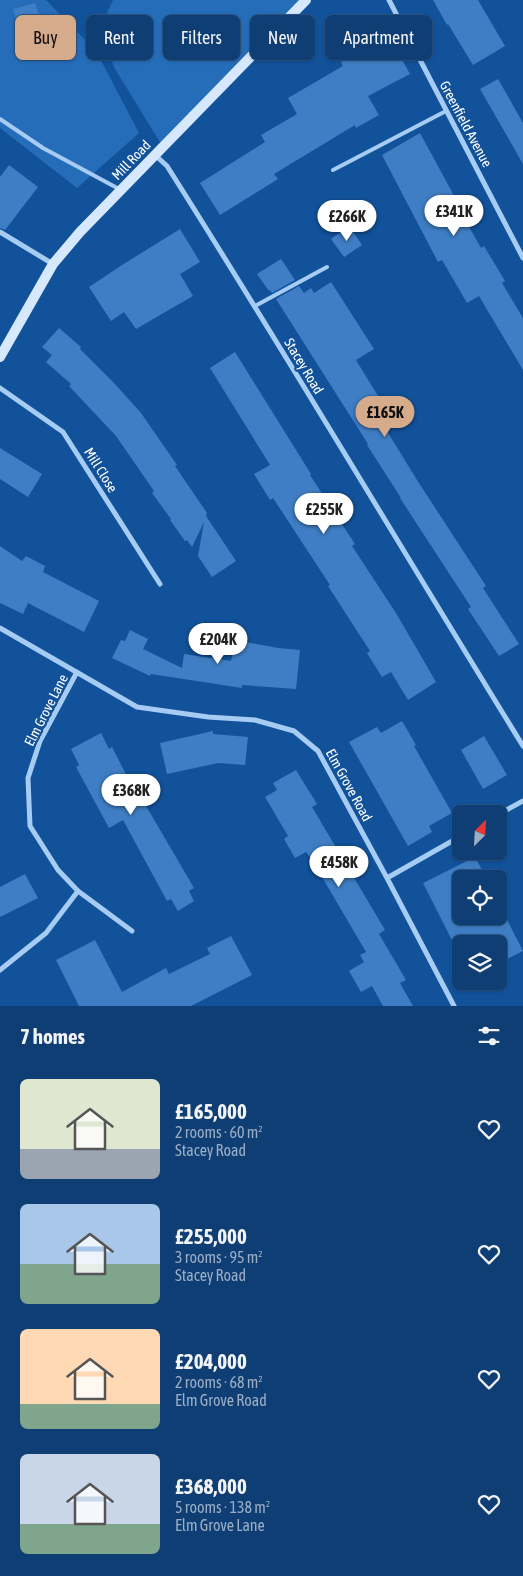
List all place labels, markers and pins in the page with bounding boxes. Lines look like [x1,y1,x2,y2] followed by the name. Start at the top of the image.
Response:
[419,194,489,237] pin: £341K
[312,200,382,242] pin: £266K
[350,396,420,438] pin: £165K
[289,492,359,535] pin: £255K
[183,622,253,665] pin: £204K
[96,774,166,816] pin: £368K
[304,846,374,888] pin: £458K

